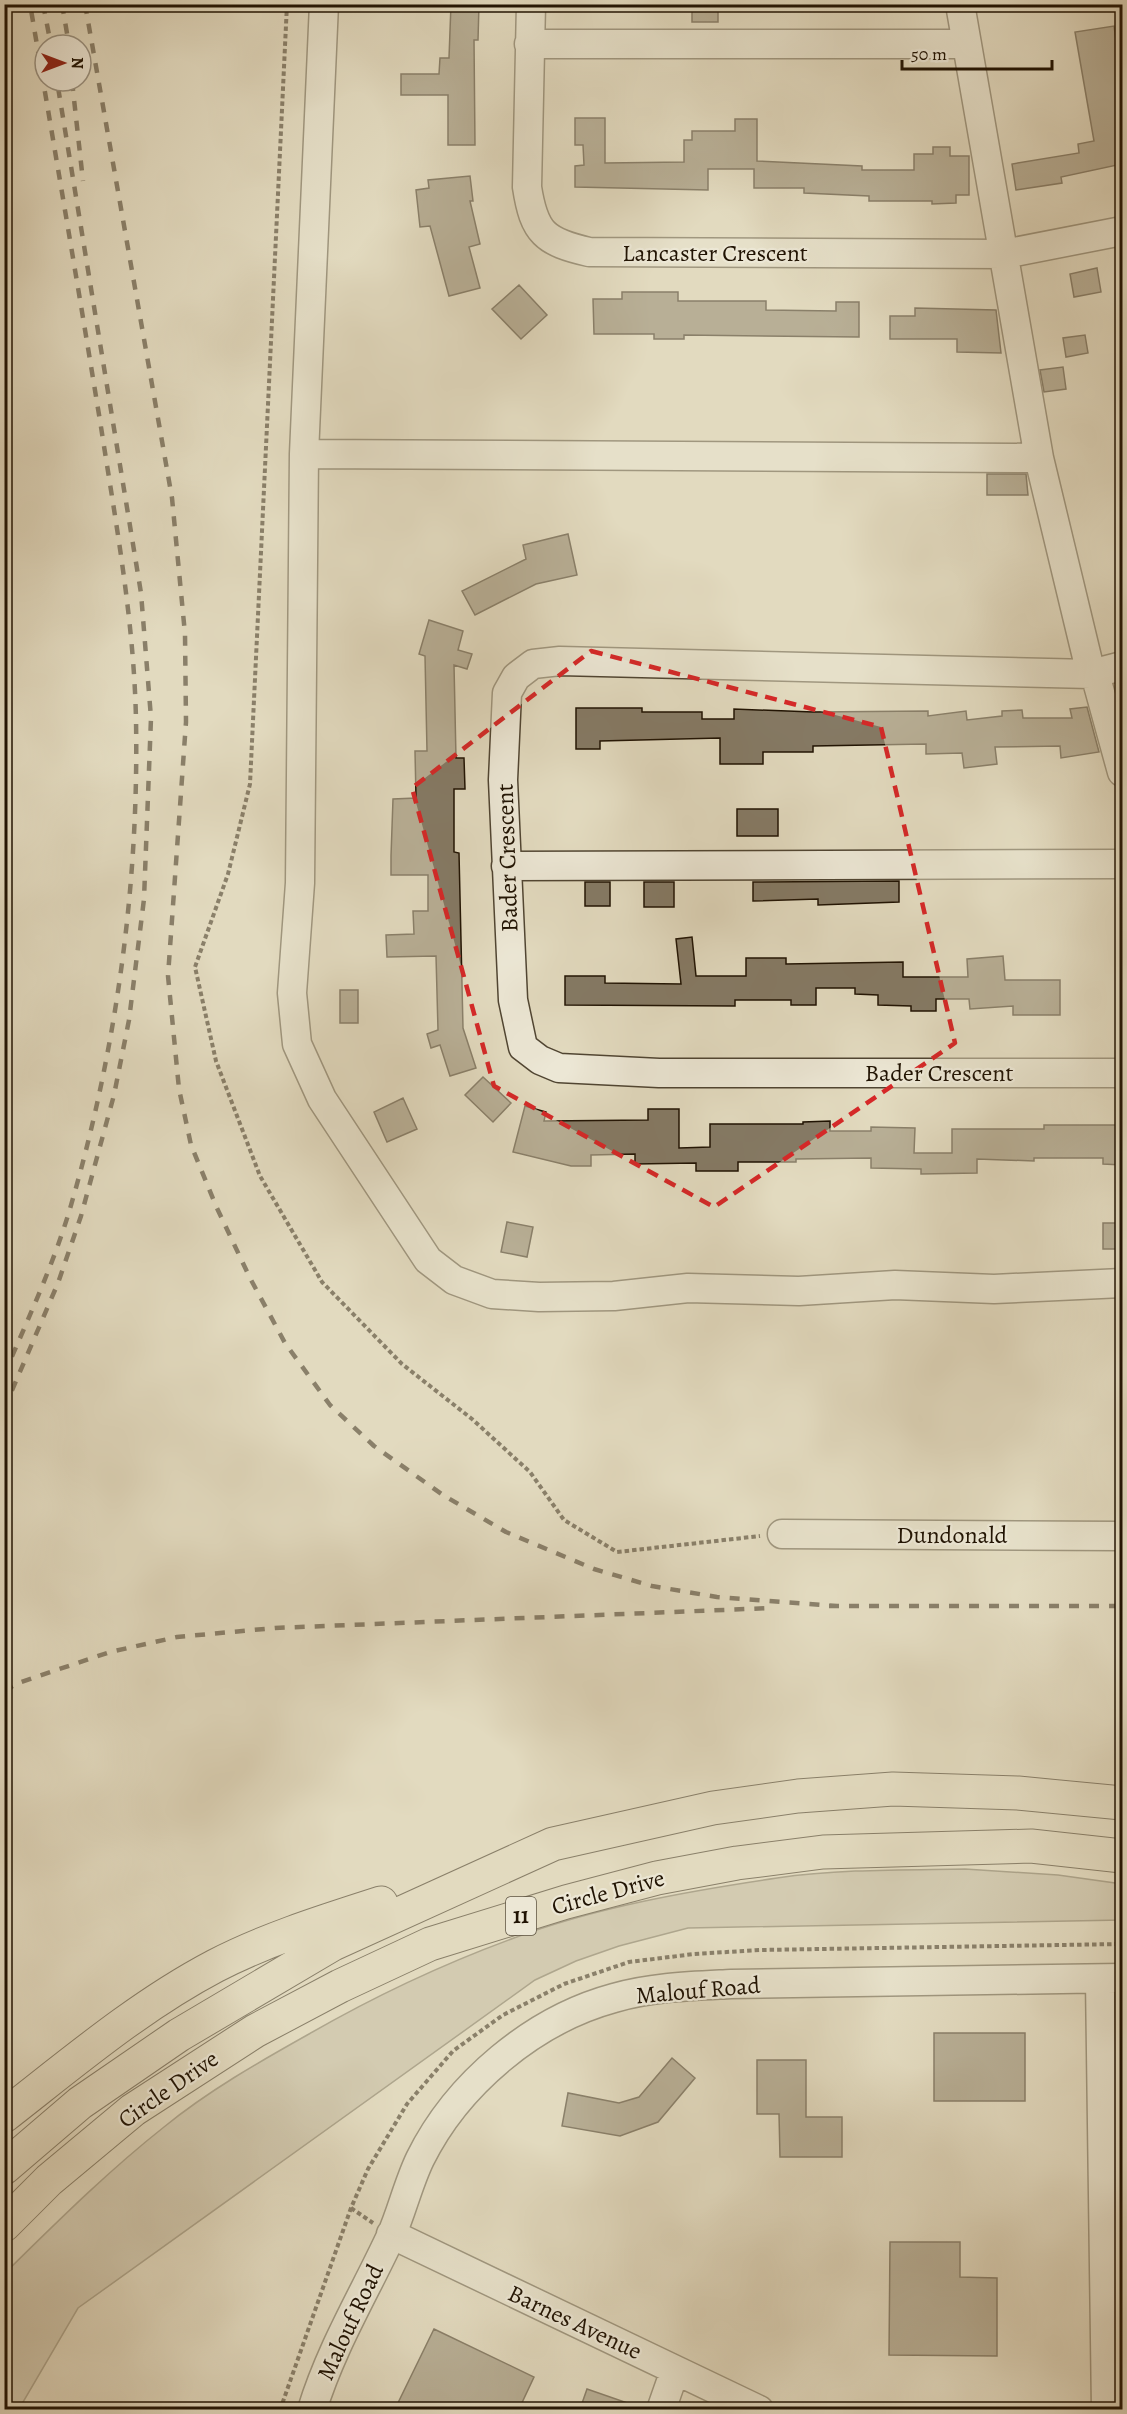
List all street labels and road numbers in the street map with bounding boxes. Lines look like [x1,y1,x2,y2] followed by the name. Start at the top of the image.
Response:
[622,237,808,269] street label: Lancaster Crescent
[488,783,526,933] street label: Bader Crescent
[865,1057,1013,1089] street label: Bader Crescent
[897,1519,1008,1551] street label: Dundonald
[548,1862,668,1922] street label: Circle Drive
[506,1897,536,1935] road number: 11
[634,1969,762,2011] street label: Malouf Road
[111,2043,225,2135] street label: Circle Drive
[309,2259,391,2385] street label: Malouf Road
[503,2277,647,2367] street label: Barnes Avenue

